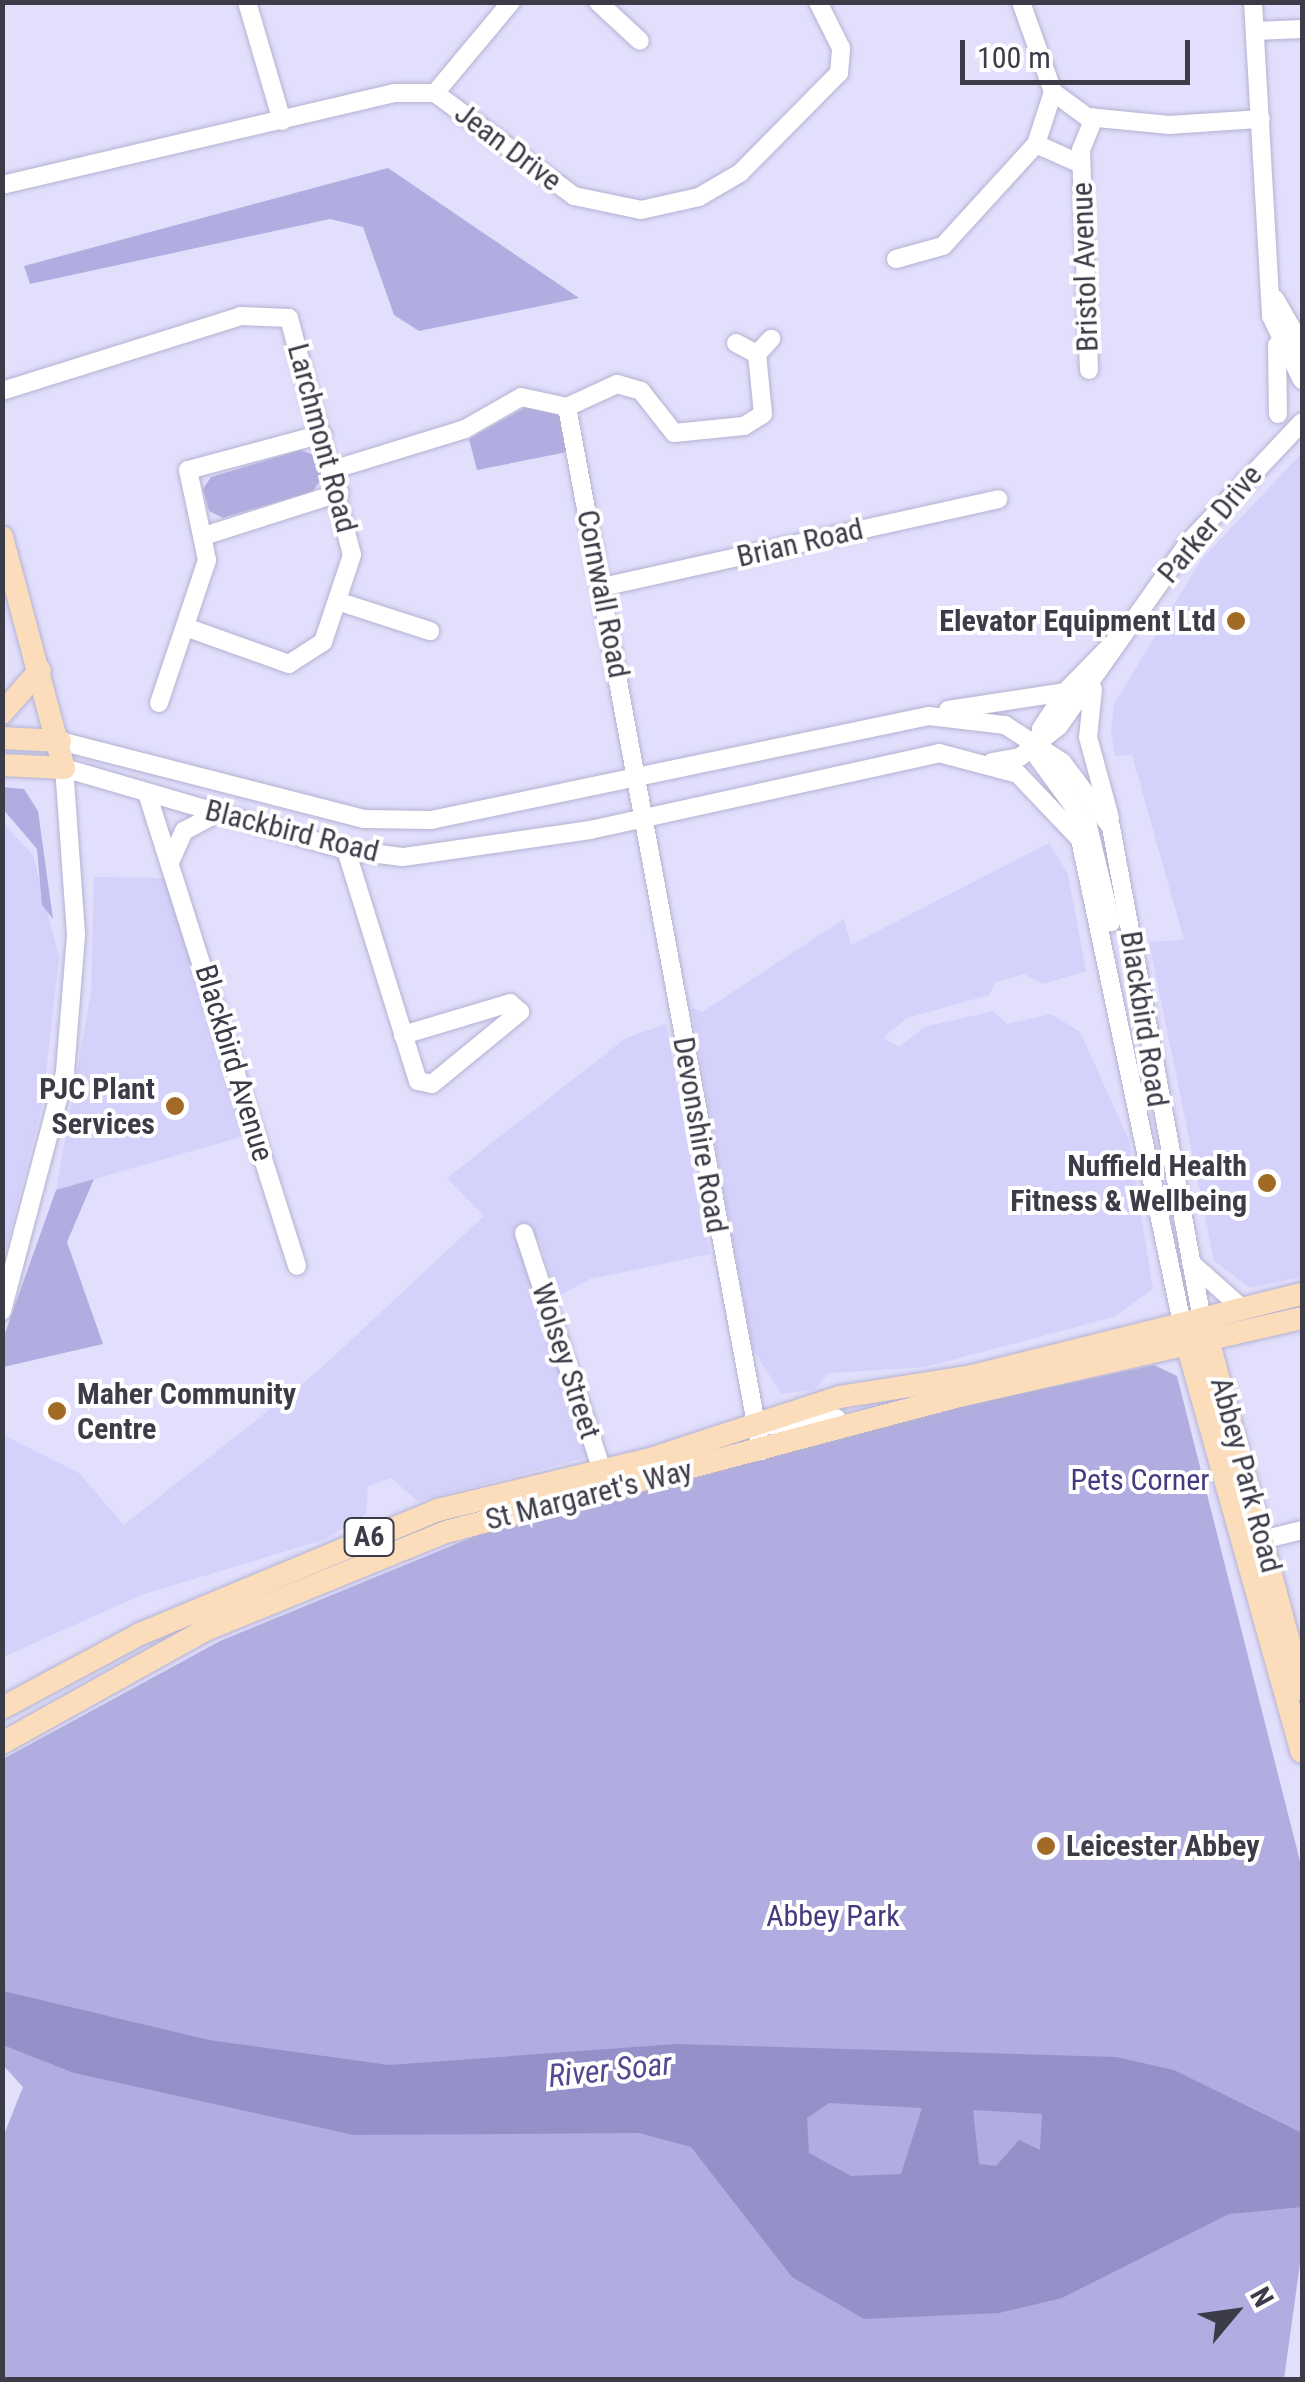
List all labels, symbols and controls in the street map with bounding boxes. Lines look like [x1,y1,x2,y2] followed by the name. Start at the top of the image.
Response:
[965,20,1195,82] scale bar
[977,40,1051,75] text: 100 m
[448,95,568,199] street label: Jean Drive
[1064,181,1106,353] street label: Bristol Avenue
[280,340,364,536] street label: Larchmont Road
[1150,458,1270,590] street label: Parker Drive
[569,507,637,681] street label: Cornwall Road
[733,511,867,575] street label: Brian Road
[939,603,1216,639] place label: Elevator Equipment Ltd
[1225,610,1247,632] marker: Elevator Equipment Ltd
[202,792,382,870] street label: Blackbird Road
[1112,929,1176,1109] street label: Blackbird Road
[187,960,281,1166] street label: Blackbird Avenue
[665,1034,735,1236] street label: Devonshire Road
[39,1071,155,1142] place label: PJC Plant Services
[164,1095,186,1117] marker: PJC Plant Services
[1010,1148,1247,1218] place label: Nuffield Health Fitness & Wellbeing
[1256,1172,1278,1194] marker: Nuffield Health Fitness & Wellbeing
[524,1279,608,1443] street label: Wolsey Street
[1203,1373,1289,1577] street label: Abbey Park Road
[77,1376,296,1446] place label: Maher Community Centre
[46,1400,68,1422] marker: Maher Community Centre
[482,1452,696,1538] street label: St Margaret's Way
[1071,1462,1209,1498] park label: Pets Corner
[342,1514,396,1560] road number: A6
[1066,1828,1260,1864] place label: Leicester Abbey
[1035,1835,1057,1857] marker: Leicester Abbey
[766,1898,900,1934] park label: Abbey Park
[546,2044,674,2096] water label: River Soar
[1185,2262,1285,2362] north arrow
[1243,2282,1280,2313] text: N

